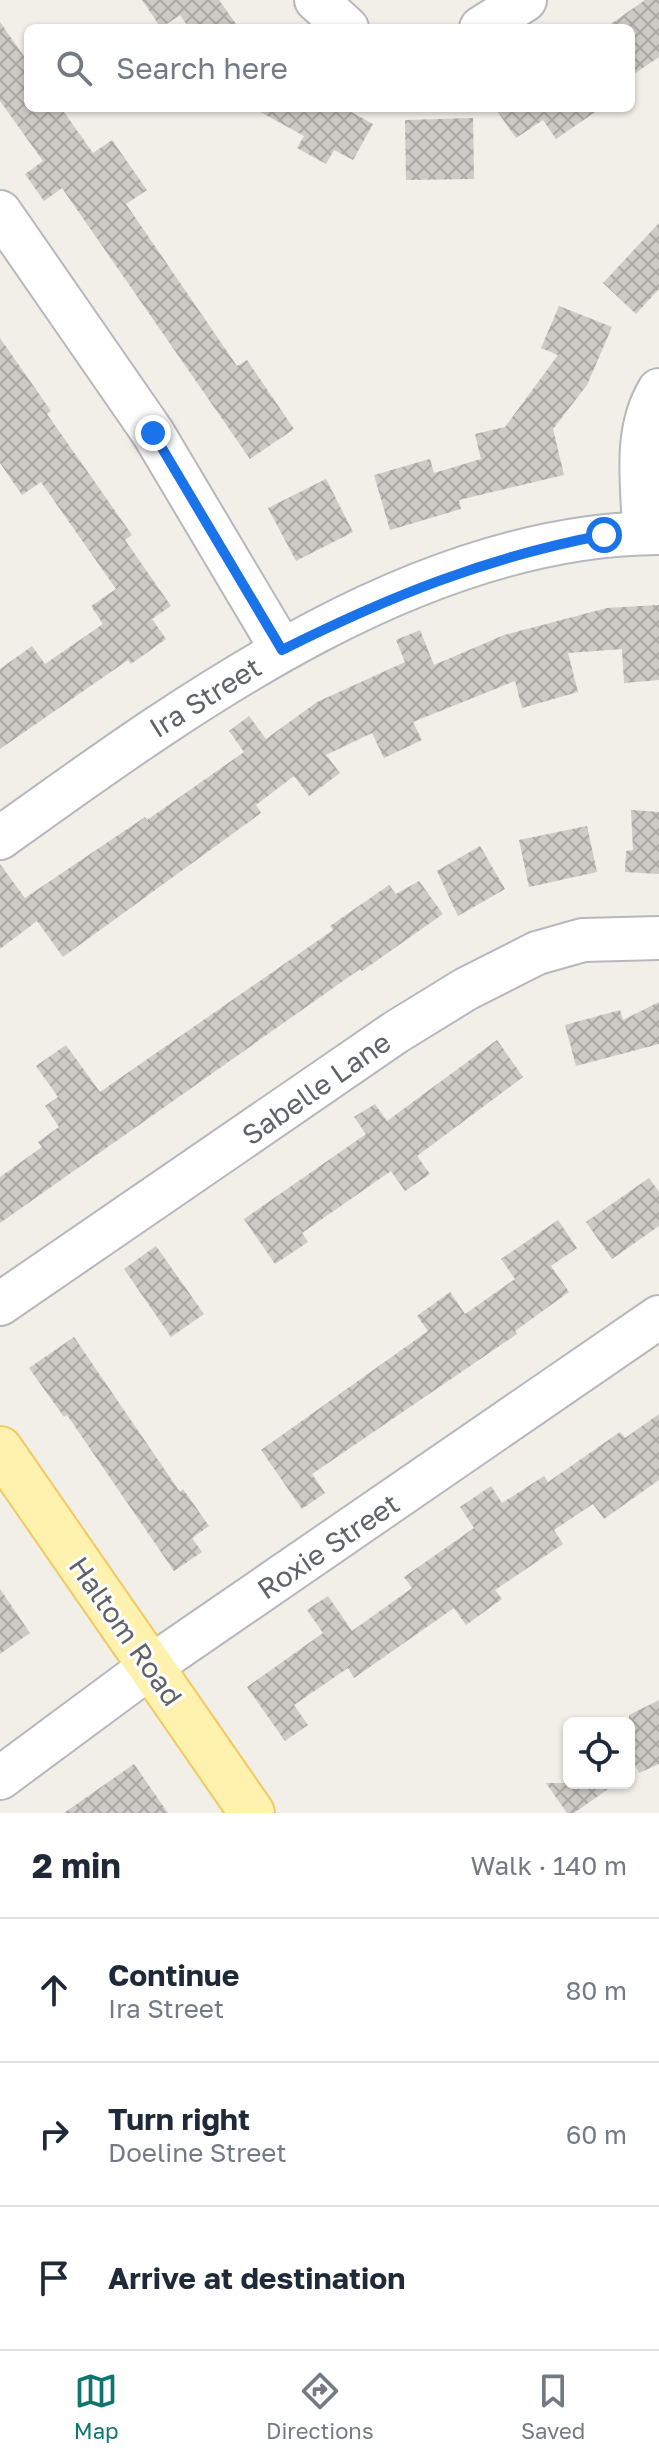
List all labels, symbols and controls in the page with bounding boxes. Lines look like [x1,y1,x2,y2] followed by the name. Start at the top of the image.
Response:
[24,24,635,112] search box
[52,46,96,90] icon: search
[116,50,288,86] text: Search here
[135,415,171,451] route end
[586,517,622,553] route start
[143,650,267,744] street label: Ira Street
[235,1025,397,1151] street label: Sabelle Lane
[251,1486,405,1606] street label: Roxie Street
[63,1550,189,1712] street label: Haltom Road
[563,1717,635,1789] map controls
[563,1717,635,1789] button: locate
[32,1845,121,1885] text: 2 min
[470,1850,627,1881] text: Walk · 140 m
[108,1957,239,1993] text: Continue
[32,1968,76,2012] icon: ahead
[566,1975,627,2006] text: 80 m
[108,1993,224,2024] text: Ira Street
[108,2101,250,2137] text: Turn right
[32,2112,76,2156] icon: right
[566,2119,627,2150] text: 60 m
[108,2137,287,2168] text: Doeline Street
[32,2256,76,2300] icon: arrive
[108,2260,405,2296] text: Arrive at destination
[74,2369,119,2444] tab: Map
[266,2369,374,2444] tab: Directions
[521,2369,585,2444] tab: Saved

